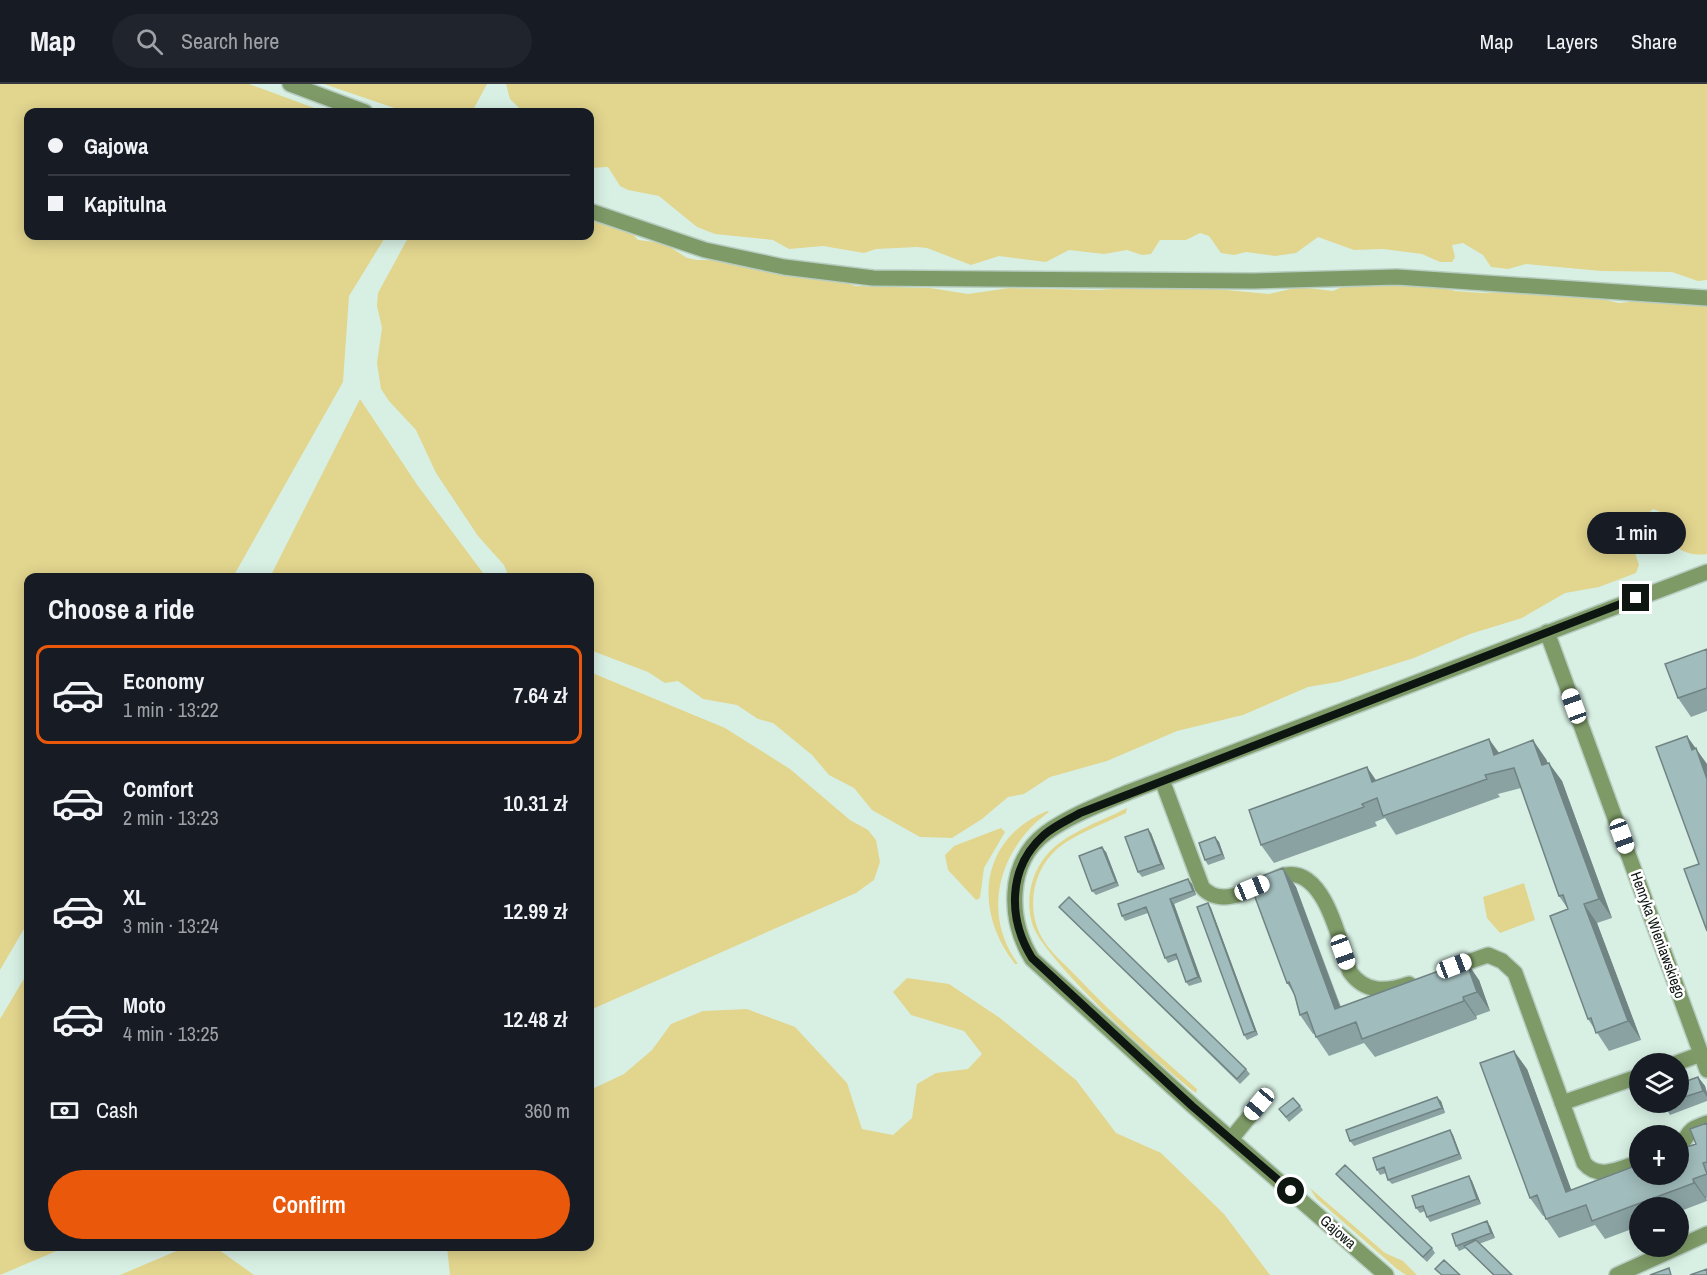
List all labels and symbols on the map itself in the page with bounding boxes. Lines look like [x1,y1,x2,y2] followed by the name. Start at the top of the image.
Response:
[1586,511,1686,553] callout: 1 min
[1622,584,1649,611] route end
[1559,686,1589,726] car
[1607,816,1637,856] car
[1626,869,1691,1001] street label: Henryka Wieniawskiego
[1232,873,1272,903] car
[1328,932,1358,972] car
[1434,951,1474,981] car
[1241,1084,1277,1124] car
[1277,1177,1304,1204] route start
[1316,1210,1361,1253] street label: Gajowa

